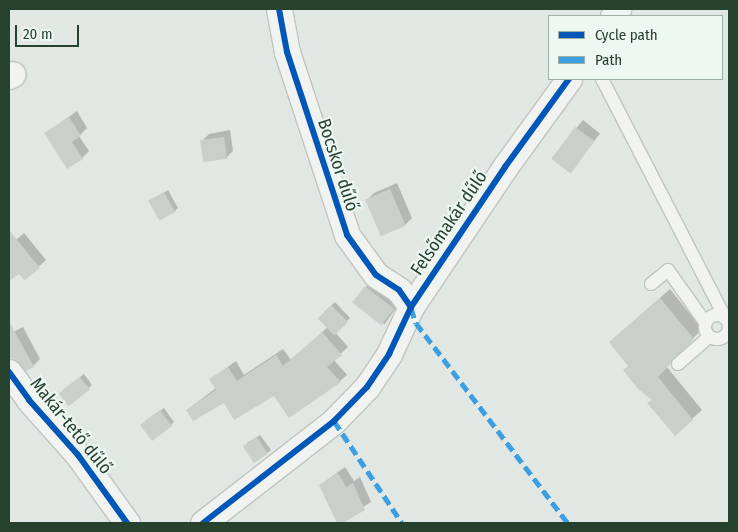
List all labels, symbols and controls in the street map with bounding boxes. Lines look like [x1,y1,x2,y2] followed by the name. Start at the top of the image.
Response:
[18,15,81,47] scale bar
[548,15,723,80] legend
[23,25,53,43] text: 20 m
[595,26,658,44] text: Cycle path
[595,51,622,69] text: Path
[313,116,363,214] street label: Bocskor dűlő
[406,167,492,279] street label: Felsőmakár dűlő
[26,373,116,479] street label: Makár-tető dűlő

